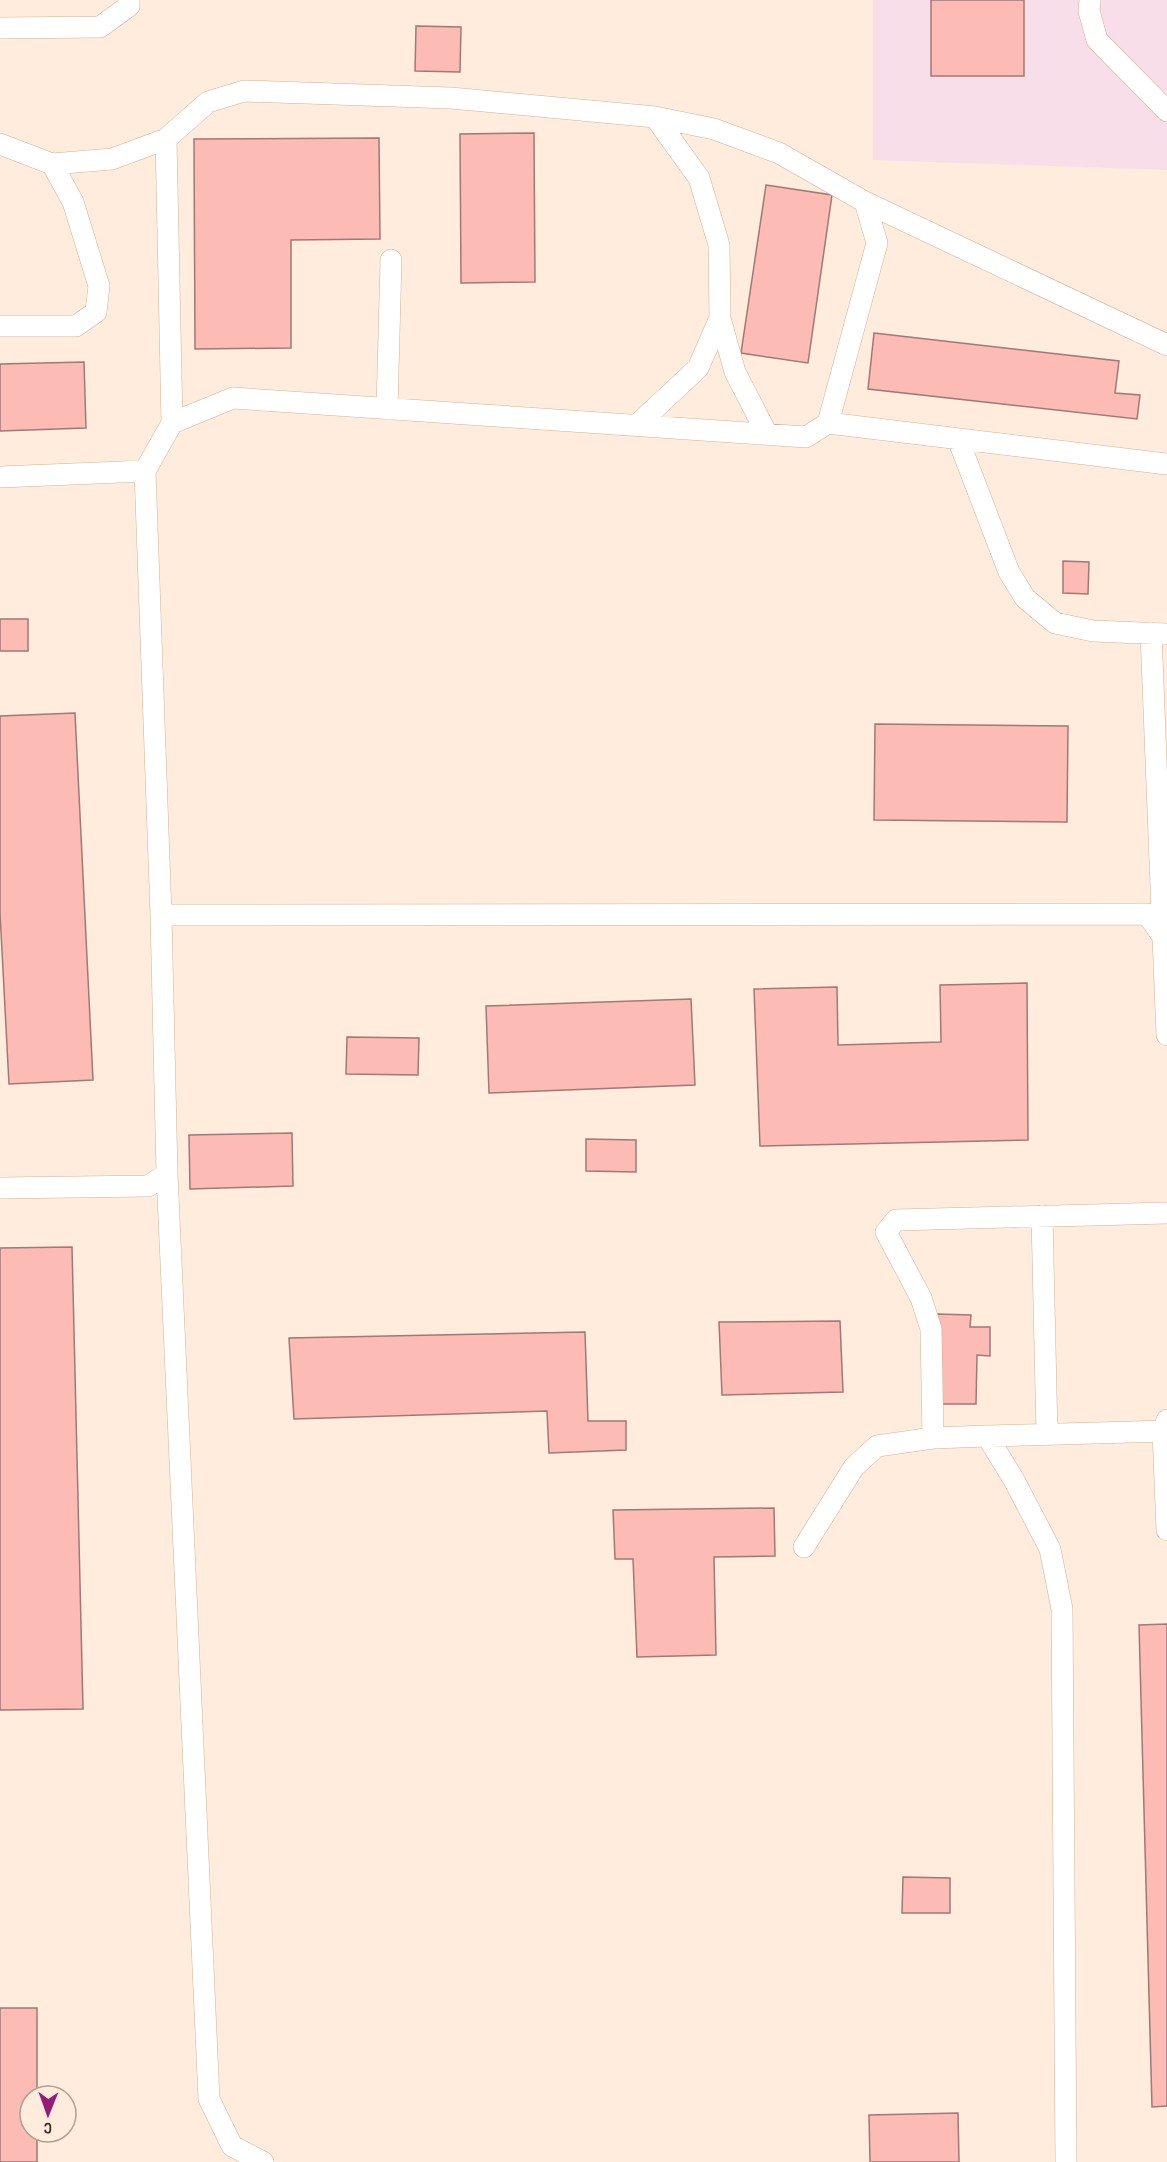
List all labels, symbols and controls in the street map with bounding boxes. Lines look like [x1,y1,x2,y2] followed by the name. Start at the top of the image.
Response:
[18,2084,78,2144] north arrow
[43,2118,52,2137] text: С

